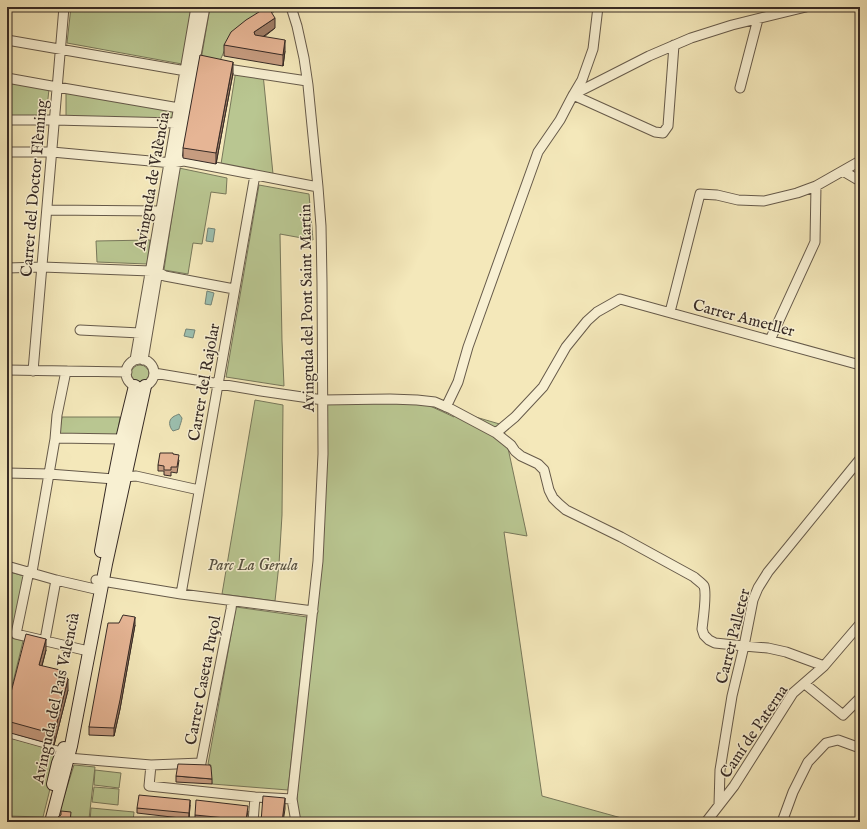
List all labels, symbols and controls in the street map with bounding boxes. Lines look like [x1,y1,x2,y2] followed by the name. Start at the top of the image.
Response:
[17,98,53,278] street label: Carrer del Doctor Flèming
[131,110,175,253] street label: Avinguda de València
[296,203,320,413] street label: Avinguda del Pont Saint Martin
[690,296,797,342] street label: Carrer Ametller
[185,322,225,443] street label: Carrer del Rajolar
[208,556,298,576] park label: Parc La Gerula
[712,587,755,686] street label: Carrer Palleter
[29,611,85,787] street label: Avinguda del País Valencià
[182,613,226,747] street label: Carrer Caseta Puçol
[716,682,793,783] street label: Camí de Paterna

